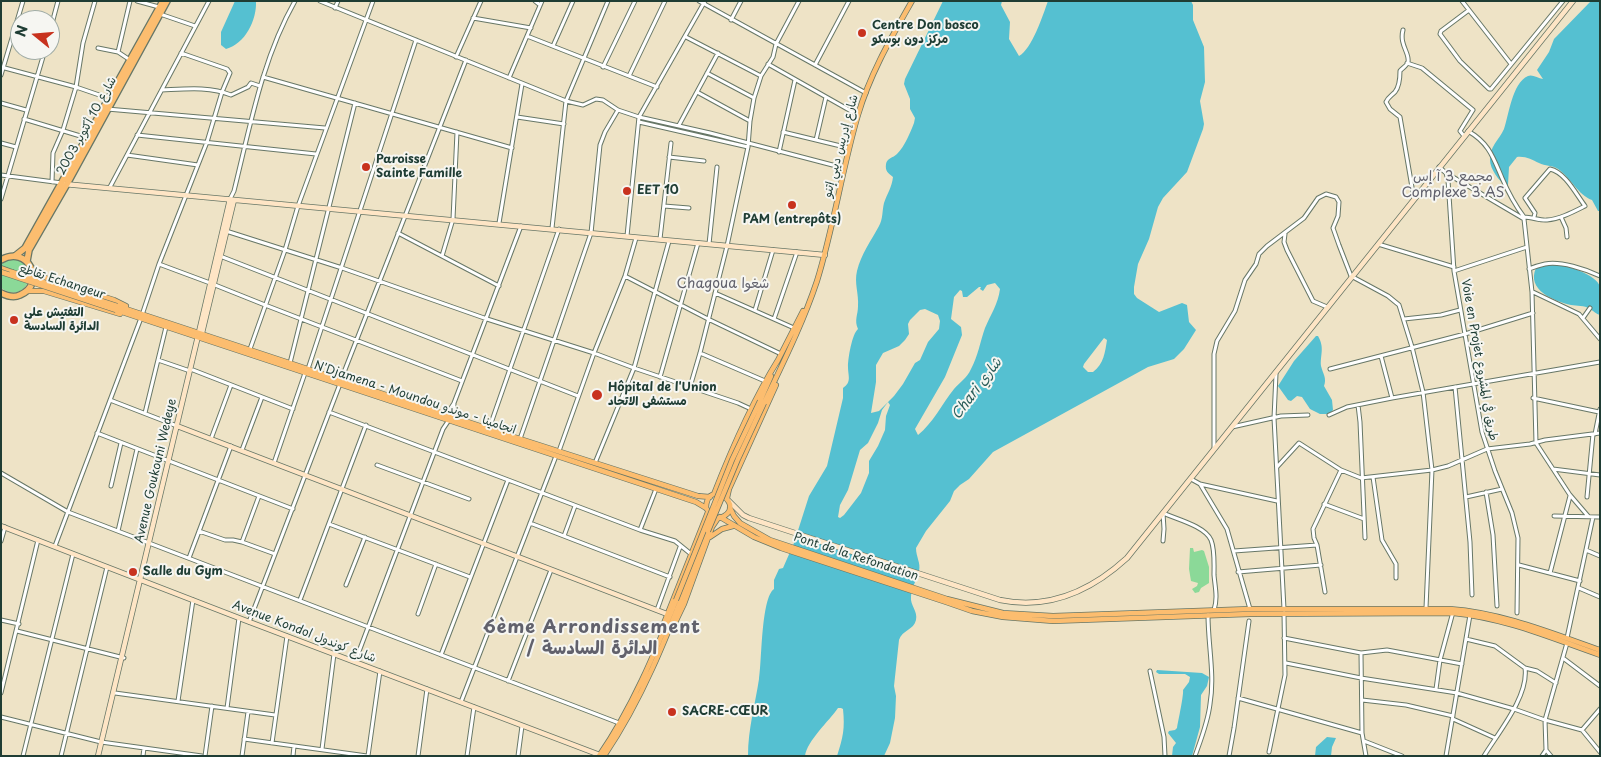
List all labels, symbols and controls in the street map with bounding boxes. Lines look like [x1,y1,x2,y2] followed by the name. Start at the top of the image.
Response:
[10,10,60,60] north arrow
[872,19,979,47] place label: Centre Don bosco مركز دون بوسكو
[9,22,33,39] text: N
[856,27,868,39] marker: Centre Don bosco مركز دون بوسكو
[54,74,120,178] street label: شارع 10 أكتوبر 2003
[820,93,862,199] street label: شارع إدريس ديبي إتنو
[376,153,462,181] place label: Paroisse Sainte Famille
[360,161,372,173] marker: Paroisse Sainte Famille
[1393,169,1513,202] district label: مجمع 3 آ إس Complexe 3 AS
[637,184,679,198] place label: EET 10
[621,185,633,197] marker: EET 10
[786,199,798,211] marker: PAM (entrepôts)
[743,213,841,227] place label: PAM (entrepôts)
[17,261,107,303] street label: تقاطع Echangeur
[677,276,769,292] district label: Chagoua شغوا
[1458,278,1500,442] street label: Voie en Projet طريق في المشروع
[24,306,99,334] place label: التفتيش على الدائرة السادسة
[8,314,20,326] marker: التفتيش على الدائرة السادسة
[948,355,1006,423] water label: Chari شاري
[312,358,518,438] street label: N'Djamena - Moundou انجامينا - موندو
[608,381,717,409] place label: Hôpital de l'Union مستشفى الاتحاد
[590,388,604,402] marker: Hôpital de l'Union مستشفى الاتحاد
[132,397,180,545] street label: Avenue Goukouni Wedeye
[792,530,920,584] street label: Pont de la Refondation
[143,565,223,579] place label: Salle du Gym
[127,566,139,578] marker: Salle du Gym
[230,598,378,666] street label: Avenue Kondol شارع كوندول
[481,617,703,660] district label: 6ème Arrondissement / الدائرة السادسة
[682,705,768,719] place label: SACRE-CŒUR
[666,706,678,718] marker: SACRE-CŒUR

